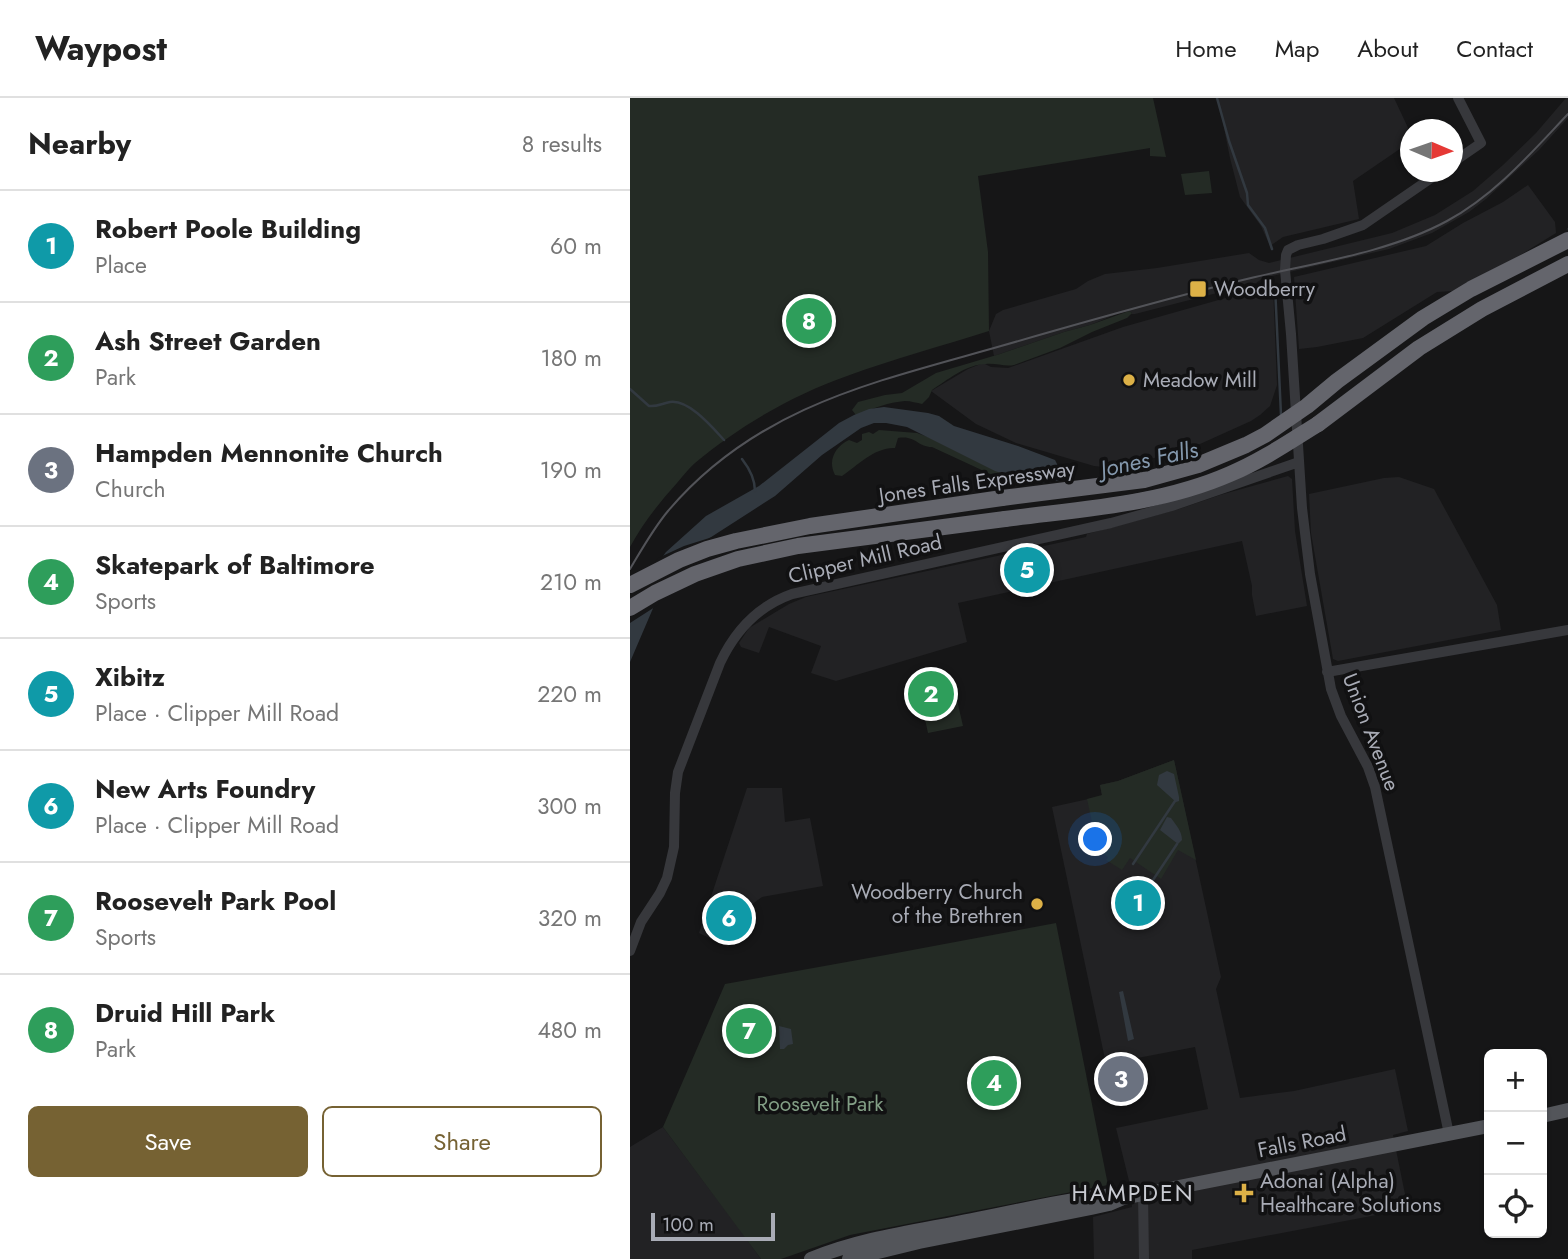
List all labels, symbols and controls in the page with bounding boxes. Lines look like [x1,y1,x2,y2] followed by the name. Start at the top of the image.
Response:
[35,25,167,72] text: Waypost
[1175,31,1237,66] text: Home
[1275,31,1319,66] text: Map
[1357,31,1418,66] text: About
[1456,31,1533,66] text: Contact
[1400,119,1463,182] north arrow
[28,122,131,165] text: Nearby
[522,127,602,161] text: 8 results
[95,210,361,248] text: Robert Poole Building
[45,229,57,263] text: 1
[550,229,602,263] text: 60 m
[95,248,147,282] text: Place
[1214,274,1316,304] place label: Woodberry
[1188,279,1208,299] marker: Woodberry
[786,295,832,347] pin: 8
[95,322,321,360] text: Ash Street Garden
[43,341,59,375] text: 2
[540,341,602,375] text: 180 m
[95,360,136,394] text: Park
[1143,365,1257,395] place label: Meadow Mill
[1121,372,1137,388] marker: Meadow Mill
[1093,432,1202,487] water label: Jones Falls
[95,434,443,472] text: Hampden Mennonite Church
[44,453,58,487] text: 3
[540,453,602,487] text: 190 m
[874,453,1078,511] street label: Jones Falls Expressway
[95,472,166,506] text: Church
[785,527,945,591] street label: Clipper Mill Road
[1004,544,1050,596] pin: 5
[95,546,375,584] text: Skatepark of Baltimore
[43,565,59,599] text: 4
[540,565,602,599] text: 210 m
[95,584,156,618] text: Sports
[95,658,165,696] text: Xibitz
[908,668,954,720] pin: 2
[1335,669,1407,795] street label: Union Avenue
[44,677,58,711] text: 5
[537,677,602,711] text: 220 m
[95,696,339,730] text: Place · Clipper Mill Road
[95,770,315,808] text: New Arts Foundry
[43,789,59,823] text: 6
[537,789,602,823] text: 300 m
[95,808,339,842] text: Place · Clipper Mill Road
[1078,822,1112,856] your location
[851,877,1023,931] place label: Woodberry Church of the Brethren
[1115,877,1161,929] pin: 1
[95,882,336,920] text: Roosevelt Park Pool
[706,892,752,944] pin: 6
[1029,896,1045,912] marker: Woodberry Church of the Brethren
[44,901,58,935] text: 7
[538,901,602,935] text: 320 m
[95,920,156,954] text: Sports
[95,994,275,1032] text: Druid Hill Park
[726,1005,772,1057] pin: 7
[44,1013,58,1047] text: 8
[537,1013,602,1047] text: 480 m
[95,1032,136,1066] text: Park
[1484,1049,1547,1238] map controls
[1484,1049,1547,1112] button: +
[1098,1053,1144,1105] pin: 3
[971,1057,1017,1109] pin: 4
[757,1089,884,1119] park label: Roosevelt Park
[28,1106,308,1177] button: Save
[322,1106,602,1177] button: Share
[1484,1112,1547,1175] button: −
[1255,1119,1349,1165] street label: Falls Road
[1260,1166,1441,1220] place label: Adonai (Alpha) Healthcare Solutions
[1484,1175,1547,1238] button: locate
[1072,1176,1194,1210] district label: HAMPDEN
[1234,1183,1254,1203] marker: Adonai (Alpha) Healthcare Solutions
[651,1210,775,1242] scale bar
[662,1211,714,1238] text: 100 m

